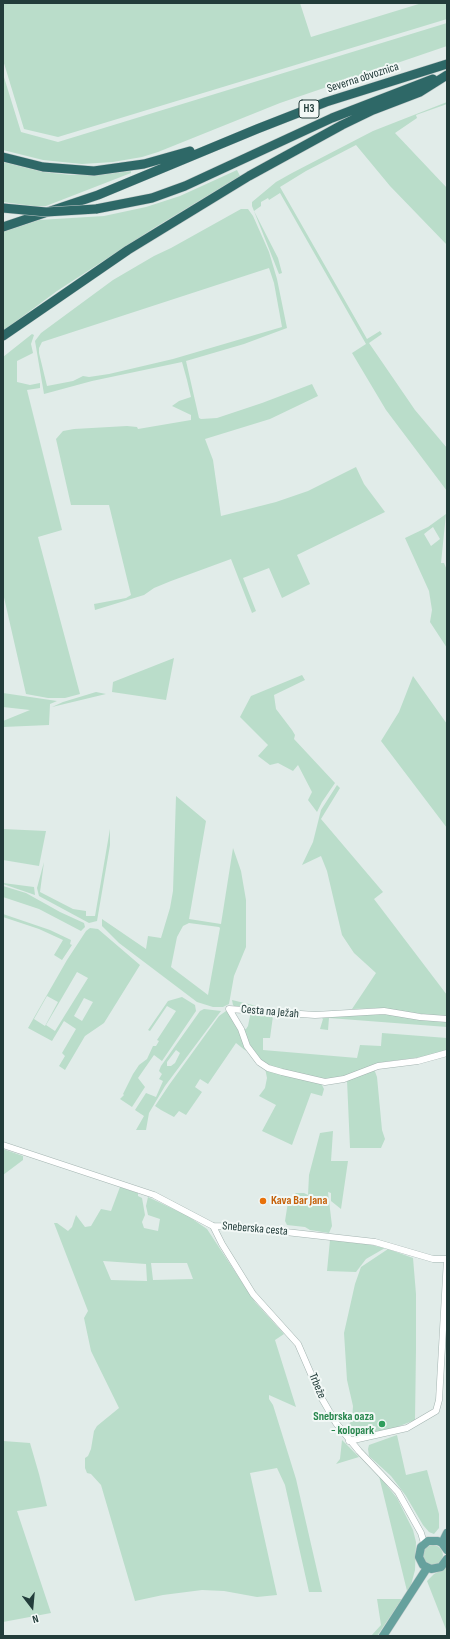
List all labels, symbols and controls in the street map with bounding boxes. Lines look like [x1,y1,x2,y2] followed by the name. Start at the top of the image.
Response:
[325,60,401,96] street label: Severna obvoznica
[299,100,319,118] road number: H3
[240,1002,300,1022] street label: Cesta na Ježah
[271,1194,327,1208] place label: Kava Bar Jana
[258,1196,268,1206] marker: Kava Bar Jana
[222,1219,288,1239] street label: Sneberska cesta
[305,1371,329,1401] street label: Trbeže
[313,1410,374,1438] place label: Snebrska oaza - kolopark
[377,1419,387,1429] marker: Snebrska oaza - kolopark
[12,1587,52,1627] north arrow
[31,1612,40,1626] text: N

